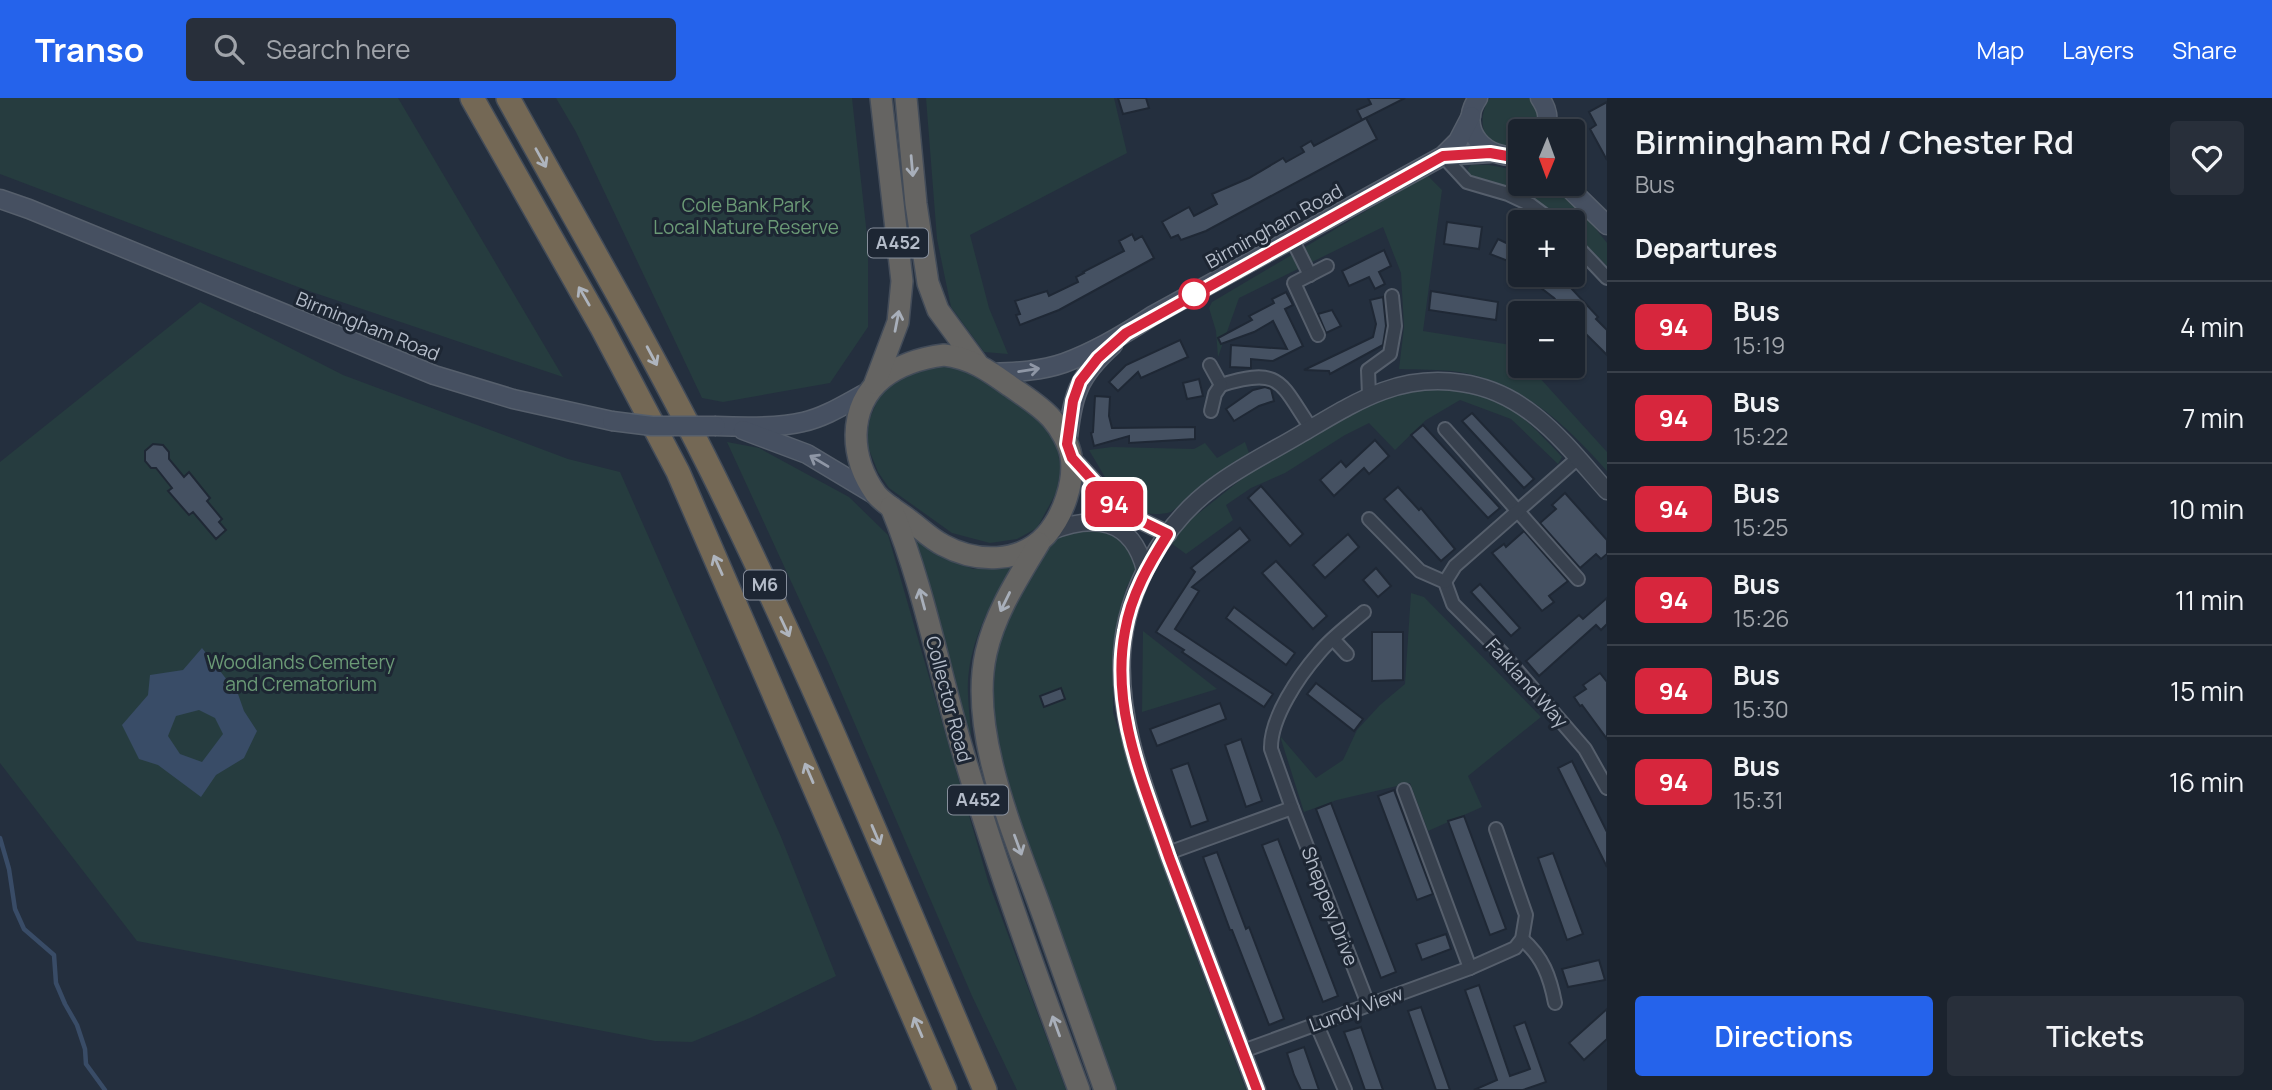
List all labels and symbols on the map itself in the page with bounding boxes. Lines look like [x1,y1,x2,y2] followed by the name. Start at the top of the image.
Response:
[1508,119,1586,196] north arrow
[535,147,548,168] one-way arrow
[906,154,919,177] one-way arrow
[1201,178,1347,274] street label: Birmingham Road
[653,192,839,240] park label: Cole Bank Park Local Nature Reserve
[868,228,928,258] road number: A452
[1179,279,1209,309] unlabelled marker
[292,285,444,367] street label: Birmingham Road
[577,286,591,306] one-way arrow
[892,310,905,332] one-way arrow
[646,345,660,366] one-way arrow
[1017,363,1040,376] one-way arrow
[809,453,829,467] one-way arrow
[1082,481,1146,527] line badge: 94
[711,554,724,576] one-way arrow
[744,570,786,600] road number: M6
[915,588,928,610] one-way arrow
[998,591,1011,612] one-way arrow
[779,616,792,637] one-way arrow
[920,633,978,765] street label: Collector Road
[1480,633,1574,733] street label: Falkland Way
[207,649,395,697] park label: Woodlands Cemetery and Crematorium
[802,763,815,784] one-way arrow
[948,786,1008,814] road number: A452
[871,823,884,845] one-way arrow
[1013,834,1025,856] one-way arrow
[1295,843,1365,969] street label: Sheppey Drive
[1305,980,1407,1038] street label: Lundy View
[1049,1015,1061,1037] one-way arrow
[911,1017,924,1038] one-way arrow

